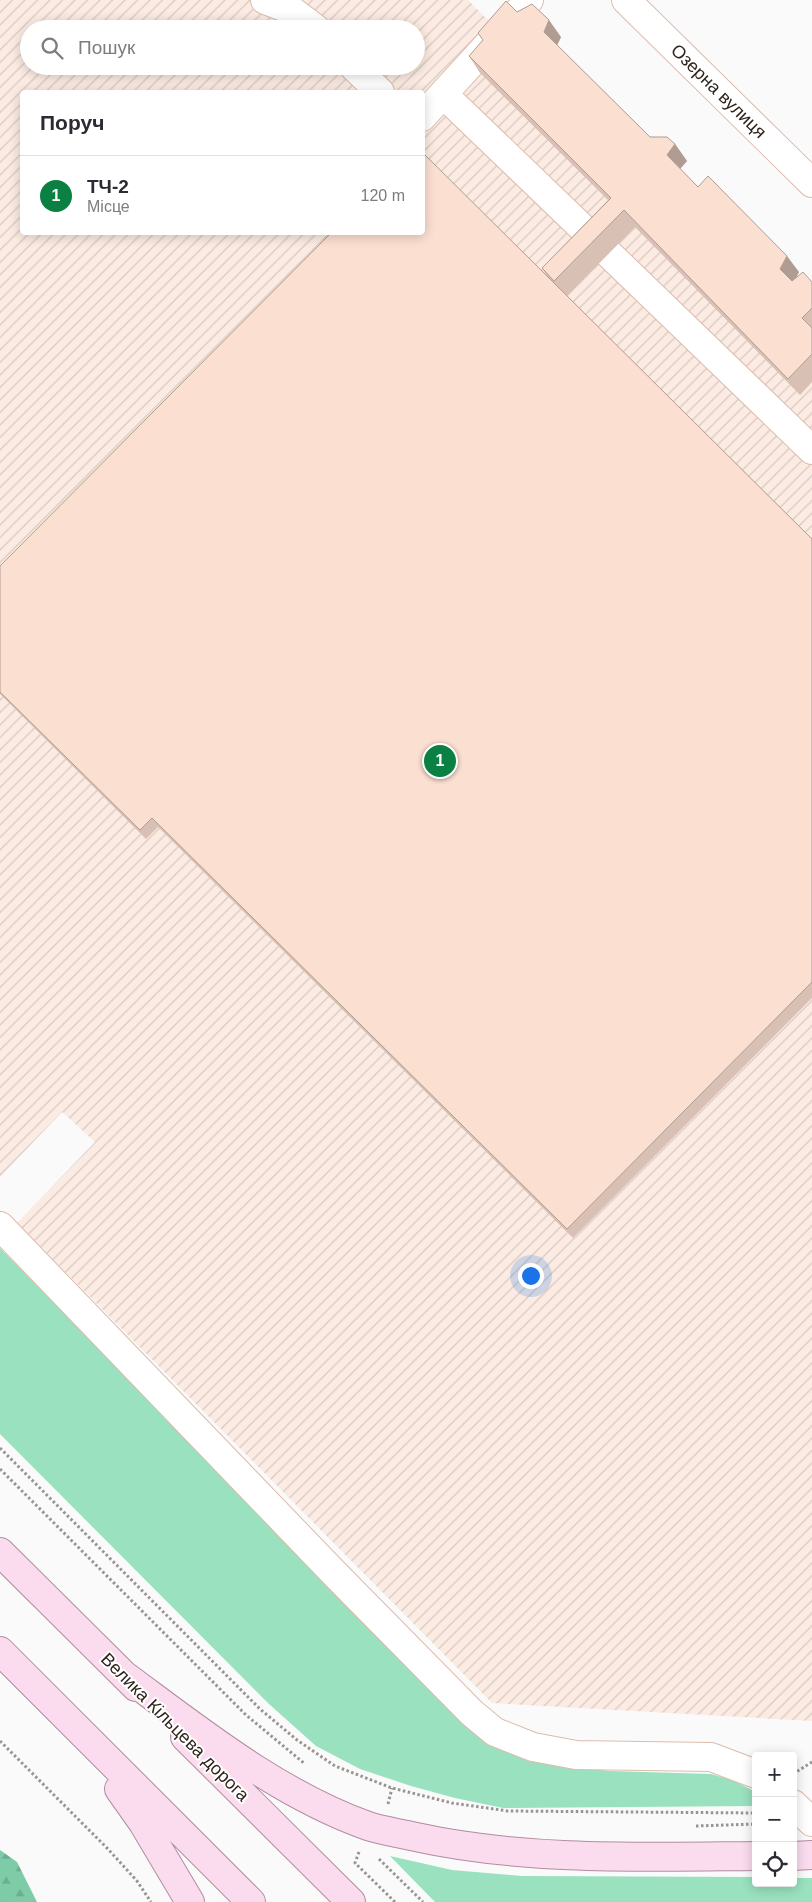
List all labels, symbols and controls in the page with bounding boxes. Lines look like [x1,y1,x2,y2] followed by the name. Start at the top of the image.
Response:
[20,20,425,75] search box
[38,34,66,62] icon: search
[78,37,135,58] text: Пошук
[667,40,770,142] street label: Озерна вулиця
[40,111,104,134] text: Поруч
[87,176,129,197] text: ТЧ-2
[52,187,60,204] text: 1
[361,187,405,204] text: 120 m
[87,198,130,215] text: Місце
[424,742,456,780] pin: 1
[518,1263,544,1289] your location
[97,1649,254,1806] street label: Велика Кільцева дорога
[752,1752,797,1887] map controls
[752,1752,797,1797] button: +
[752,1797,797,1842] button: −
[752,1842,797,1887] button: locate

